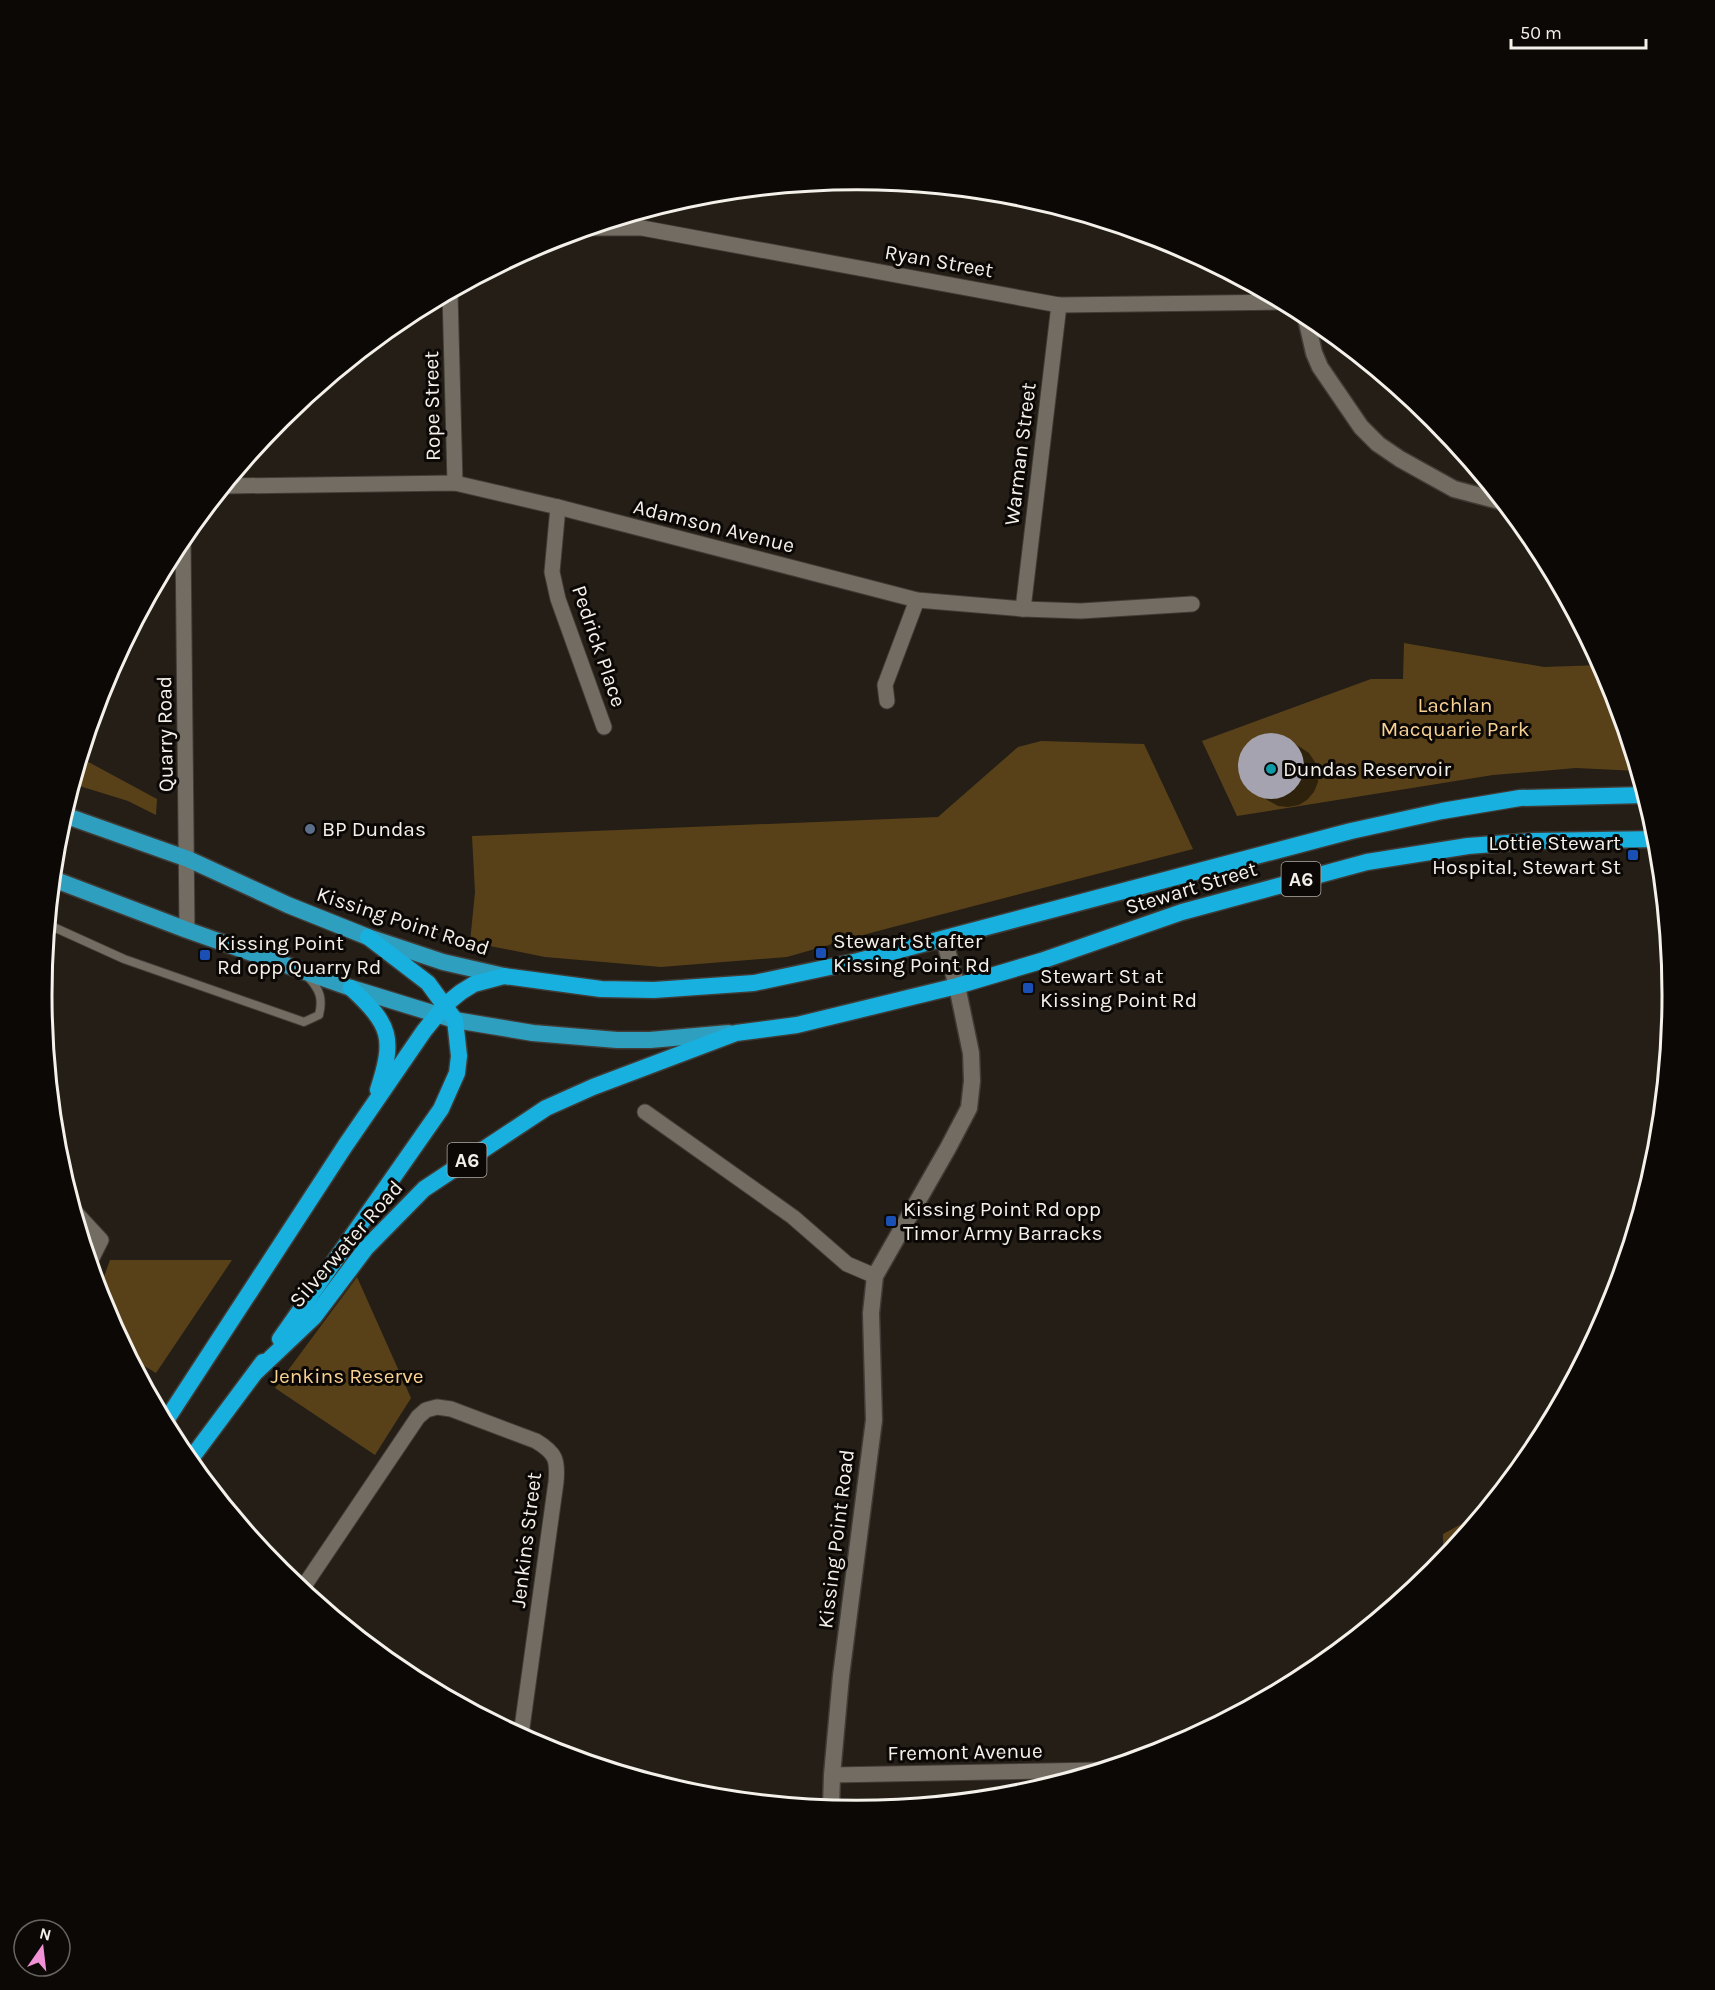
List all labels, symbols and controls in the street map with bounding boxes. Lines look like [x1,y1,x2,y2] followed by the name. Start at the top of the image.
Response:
[1511,12,1646,50] scale bar
[1520,22,1562,44] text: 50 m
[883,240,995,282] street label: Ryan Street
[419,351,445,461] street label: Rope Street
[999,381,1041,527] street label: Warman Street
[631,494,797,558] street label: Adamson Avenue
[567,582,631,710] street label: Pedrick Place
[152,676,178,792] street label: Quarry Road
[1381,693,1530,741] park label: Lachlan Macquarie Park
[1283,757,1452,781] place label: Dundas Reservoir
[1264,762,1278,776] marker: Dundas Reservoir
[322,817,426,841] place label: BP Dundas
[303,822,317,836] marker: BP Dundas
[1432,831,1621,879] place label: Lottie Stewart Hospital, Stewart St
[1626,848,1640,862] marker: Lottie Stewart Hospital, Stewart St
[1122,857,1260,919] street label: Stewart Street
[1282,862,1320,896] road number: A6
[314,882,492,960] street label: Kissing Point Road
[833,929,990,977] place label: Stewart St after Kissing Point Rd
[217,931,382,979] place label: Kissing Point Rd opp Quarry Rd
[814,946,828,960] marker: Stewart St after Kissing Point Rd
[198,948,212,962] marker: Kissing Point Rd opp Quarry Rd
[1040,964,1197,1012] place label: Stewart St at Kissing Point Rd
[1021,981,1035,995] marker: Stewart St at Kissing Point Rd
[448,1143,486,1177] road number: A6
[284,1176,408,1312] street label: Silverwater Road
[903,1197,1103,1245] place label: Kissing Point Rd opp Timor Army Barracks
[884,1214,898,1228] marker: Kissing Point Rd opp Timor Army Barracks
[270,1364,424,1388] park label: Jenkins Reserve
[813,1448,859,1630] street label: Kissing Point Road
[506,1471,546,1609] street label: Jenkins Street
[887,1739,1043,1765] street label: Fremont Avenue
[12,1918,72,1978] north arrow
[38,1923,53,1945] text: N

